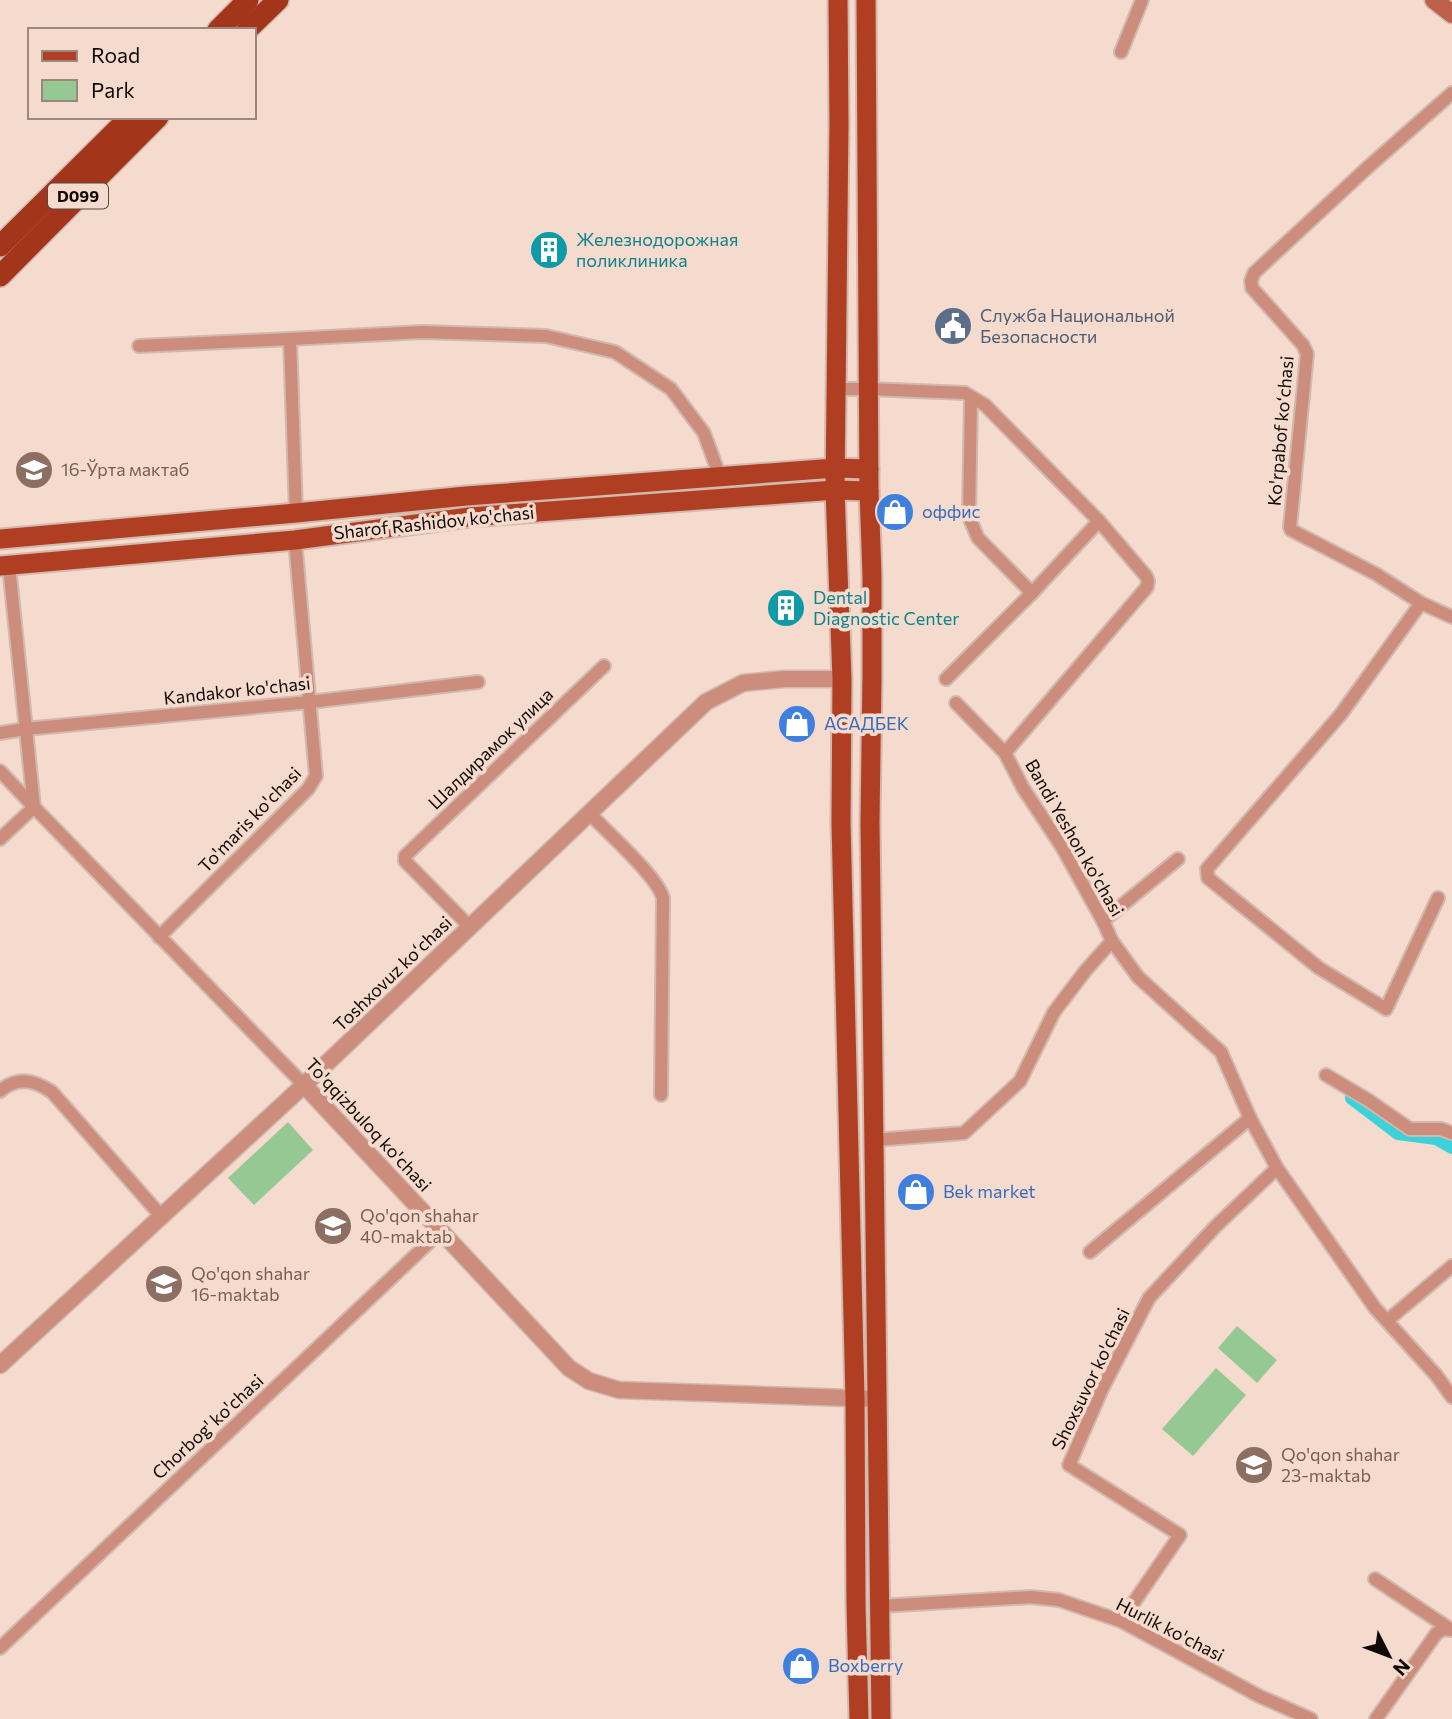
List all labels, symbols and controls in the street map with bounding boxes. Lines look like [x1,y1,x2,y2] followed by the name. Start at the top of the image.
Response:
[28,28,256,119] legend
[91,42,140,67] text: Road
[91,77,135,102] text: Park
[48,184,108,208] road number: D099
[576,228,738,271] place label: Железнодорожная поликлиника
[528,229,570,271] building icon: Железнодорожная поликлиника
[980,304,1175,347] place label: Служба Национальной Безопасности
[932,305,974,347] public building icon: Служба Национальной Безопасности
[1262,355,1298,507] street label: Ko'rpabof koʻchasi
[13,449,55,491] school or university icon: 16-Ўрта мактаб
[61,458,190,480] place label: 16-Ўрта мактаб
[874,491,916,533] shop icon: оффис
[922,500,980,522] place label: оффис
[332,501,535,543] street label: Sharof Rashidov ko'chasi
[813,586,960,629] place label: Dental Diagnostic Center
[765,587,807,629] building icon: Dental Diagnostic Center
[162,671,311,709] street label: Kandakor ko'chasi
[423,683,557,814] street label: Шалдирамок улица
[776,703,818,745] shop icon: АСАДБЕК
[824,712,909,734] place label: АСАДБЕК
[1021,755,1129,920] street label: Bandi Yeshon ko'chasi
[193,762,305,877] street label: To'maris ko'chasi
[328,911,456,1035] street label: Toshxovuz koʻchasi
[301,1053,436,1196] street label: To'qqizbuloq ko'chasi
[895,1171,937,1213] shop icon: Bek market
[943,1180,1036,1202] place label: Bek market
[360,1204,479,1247] place label: Qo'qon shahar 40-maktab
[312,1205,354,1247] school or university icon: Qo'qon shahar 40-maktab
[191,1262,310,1305] place label: Qo'qon shahar 16-maktab
[143,1263,185,1305] school or university icon: Qo'qon shahar 16-maktab
[1046,1304,1134,1453] street label: Shoxsuvor ko'chasi
[147,1369,267,1483] street label: Chorbog' ko'chasi
[1281,1443,1400,1486] place label: Qo'qon shahar 23-maktab
[1233,1444,1275,1486] school or university icon: Qo'qon shahar 23-maktab
[1113,1592,1228,1666] street label: Hurlik ko'chasi
[1354,1621,1424,1691] north arrow
[780,1645,822,1687] shop icon: Boxberry
[828,1654,903,1676] place label: Boxberry
[1389,1655,1415,1681] text: N

